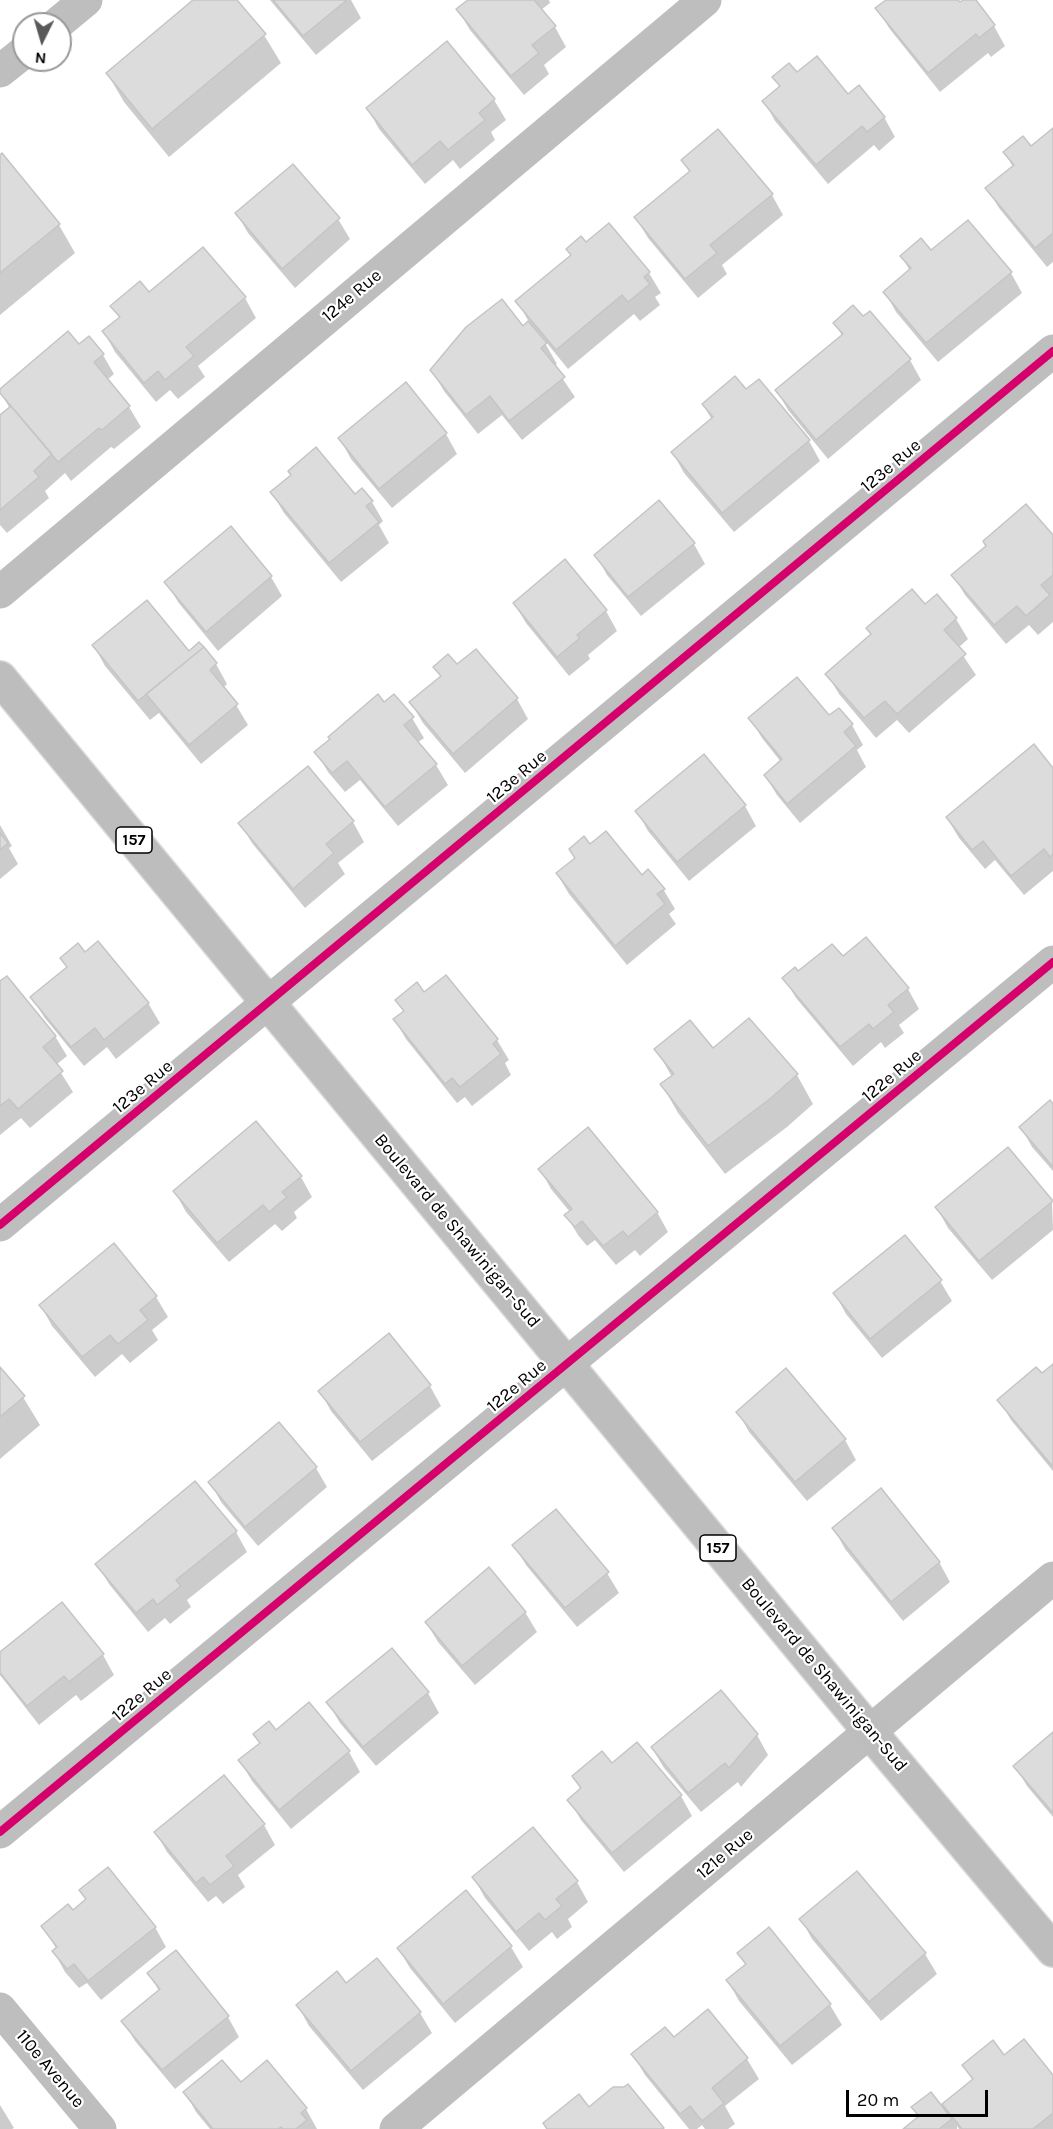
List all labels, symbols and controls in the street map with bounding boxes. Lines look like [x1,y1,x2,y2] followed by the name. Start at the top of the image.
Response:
[12,12,72,72] north arrow
[34,48,47,68] text: N
[318,265,386,327] street label: 124e Rue
[857,435,925,497] street label: 123e Rue
[483,746,551,808] street label: 123e Rue
[116,827,152,853] road number: 157
[858,1045,926,1107] street label: 122e Rue
[109,1056,177,1118] street label: 123e Rue
[369,1130,545,1332] street label: Boulevard de Shawinigan-Sud
[483,1355,551,1417] street label: 122e Rue
[700,1535,736,1561] road number: 157
[736,1574,912,1776] street label: Boulevard de Shawinigan-Sud
[108,1664,176,1726] street label: 122e Rue
[692,1824,758,1884] street label: 121e Rue
[11,2026,89,2112] street label: 110e Avenue
[849,2078,992,2116] scale bar
[857,2089,899,2111] text: 20 m

